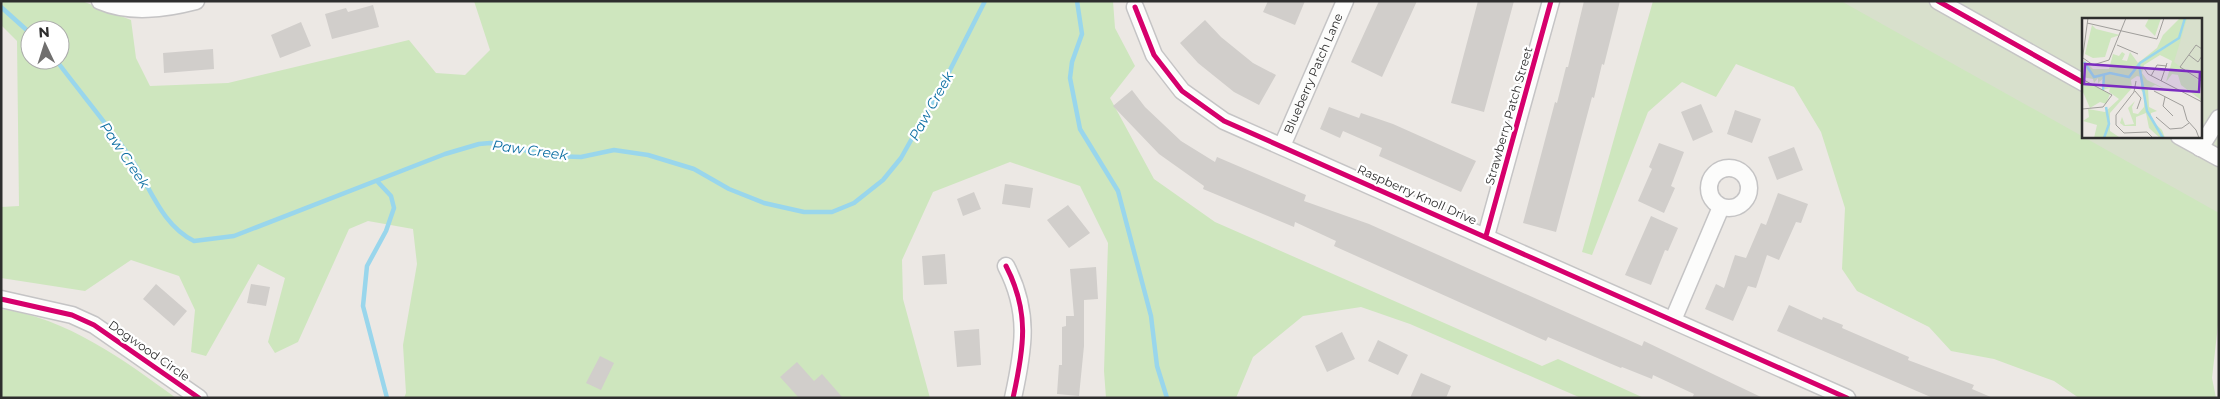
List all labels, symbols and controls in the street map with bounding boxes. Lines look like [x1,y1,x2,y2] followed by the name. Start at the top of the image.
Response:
[1280,11,1346,136] street label: Blueberry Patch Lane
[2082,18,2202,138] inset map
[20,20,70,70] north arrow
[38,23,50,41] text: N
[1482,45,1535,187] street label: Strawberry Patch Street
[905,68,958,144] water label: Paw Creek
[96,118,154,192] water label: Paw Creek
[491,136,570,164] water label: Paw Creek
[1355,161,1479,228] street label: Raspberry Knoll Drive
[106,317,193,384] street label: Dogwood Circle

